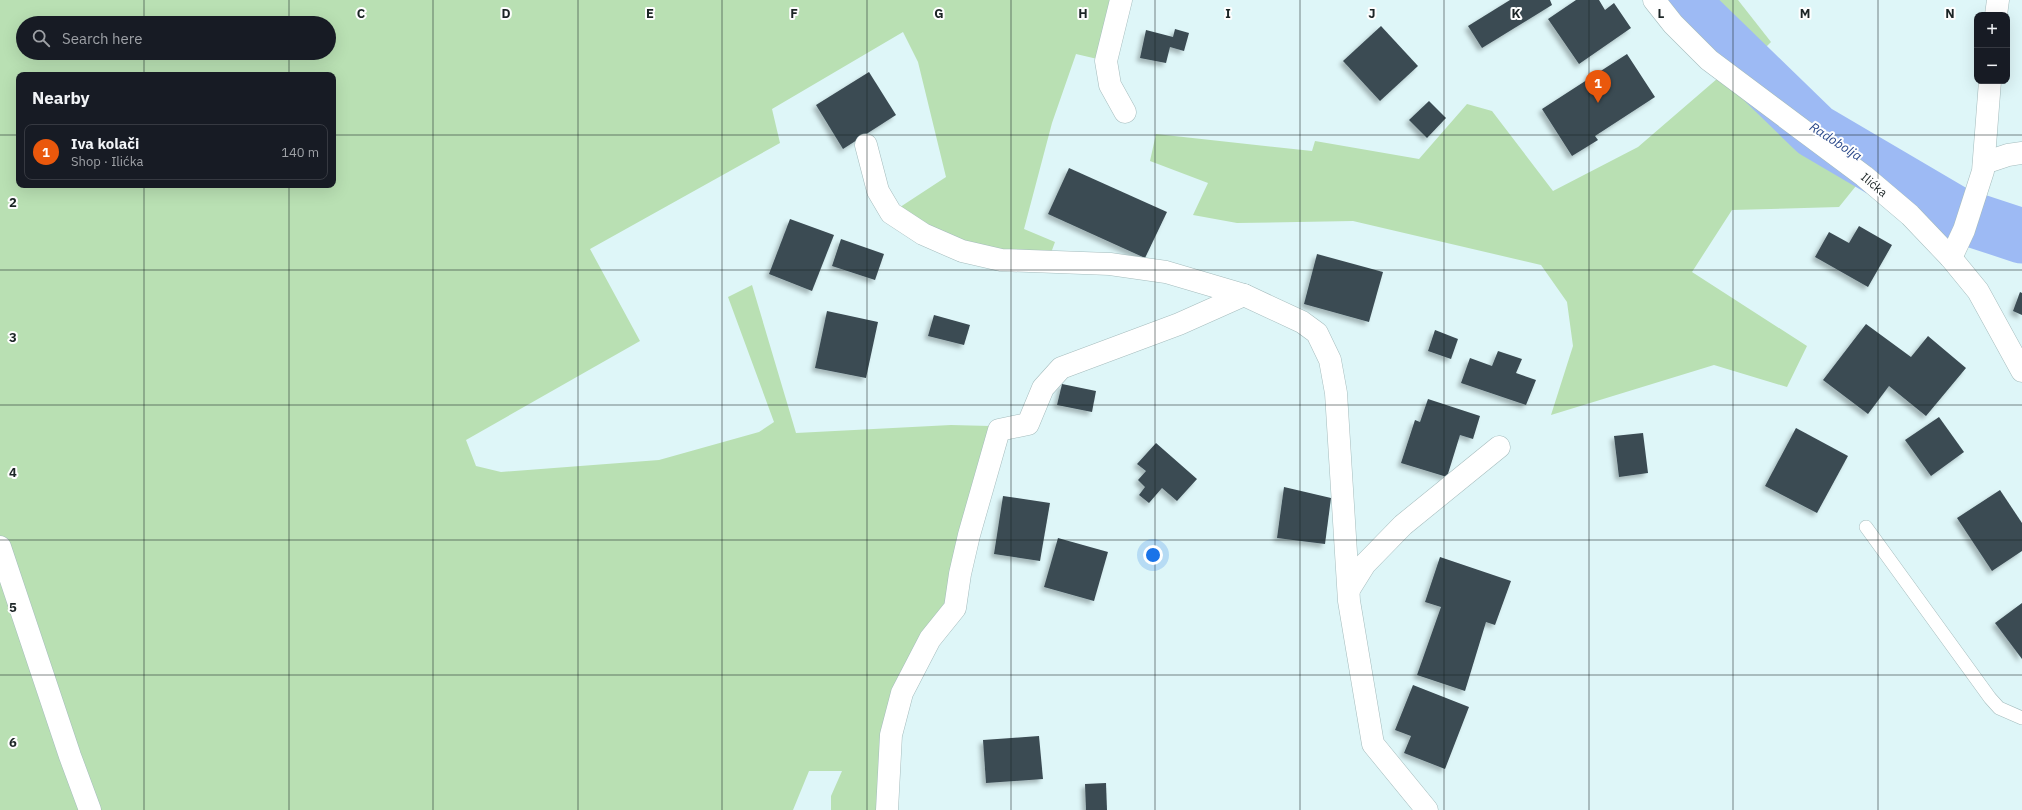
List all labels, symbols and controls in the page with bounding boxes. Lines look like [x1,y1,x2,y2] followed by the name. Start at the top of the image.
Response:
[357,5,366,22] text: C
[501,5,511,22] text: D
[646,5,654,22] text: E
[790,5,798,22] text: F
[934,5,944,22] text: G
[1078,5,1088,22] text: H
[1225,5,1231,22] text: I
[1368,5,1376,22] text: J
[1511,5,1521,22] text: K
[1658,5,1665,22] text: L
[1800,5,1810,22] text: M
[1945,5,1955,22] text: N
[1974,12,2010,84] map controls
[1974,12,2010,48] button: +
[16,16,336,60] search box
[30,27,52,49] icon: search
[62,29,142,48] text: Search here
[1974,48,2010,84] button: −
[1585,70,1611,103] pin: 1
[32,87,90,109] text: Nearby
[1806,118,1865,165] water label: Radobolja
[71,134,139,153] text: Iva kolači
[42,144,50,161] text: 1
[281,144,319,161] text: 140 m
[71,153,143,170] text: Shop · Ilićka
[1858,169,1891,200] street label: Ilićka
[9,194,17,211] text: 2
[9,329,17,346] text: 3
[9,464,17,481] text: 4
[1143,545,1163,565] your location
[9,599,17,616] text: 5
[9,734,17,751] text: 6

